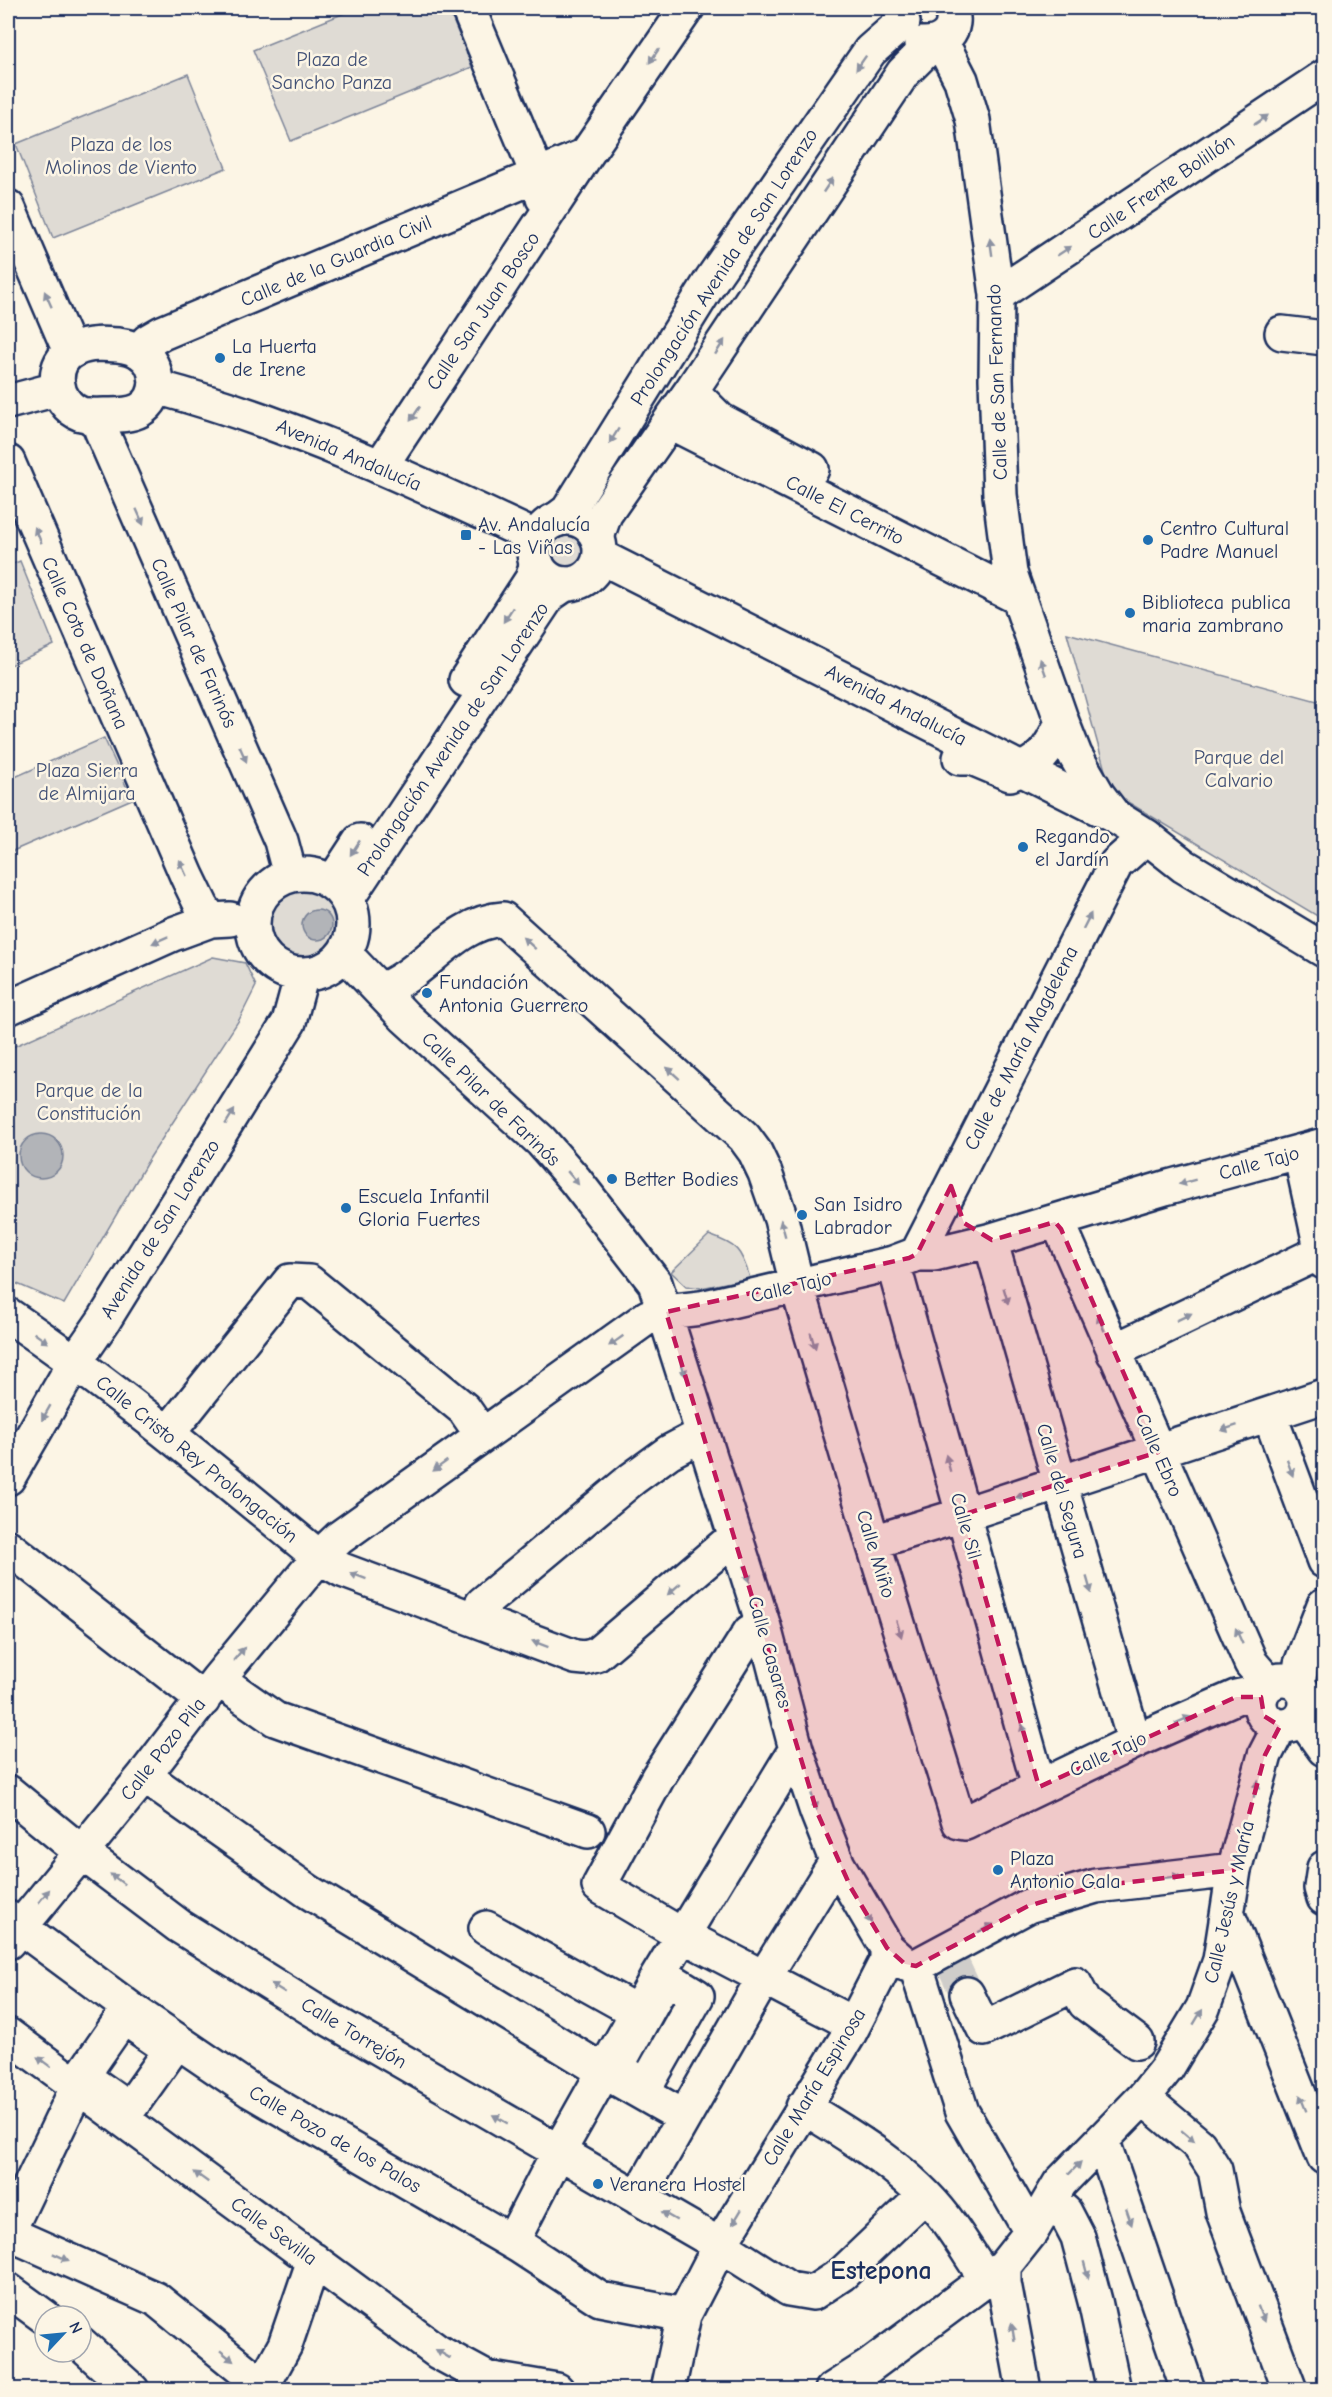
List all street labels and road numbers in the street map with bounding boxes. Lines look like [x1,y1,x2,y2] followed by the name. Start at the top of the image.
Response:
[626,124,822,410] street label: Prolongación Avenida de San Lorenzo
[1083,129,1239,245] street label: Calle Frente Bolillón
[237,210,435,312] street label: Calle de la Guardia Civil
[421,228,545,394] street label: Calle San Juan Bosco
[982,283,1012,481] street label: Calle de San Fernando
[273,414,425,496] street label: Avenida Andalucía
[782,470,908,550] street label: Calle El Cerrito
[37,553,133,733] street label: Calle Coto de Doñana
[146,555,242,731] street label: Calle Pilar de Farinós
[352,598,554,880] street label: Prolongación Avenida de San Lorenzo
[821,659,971,751] street label: Avenida Andalucía
[959,942,1083,1154] street label: Calle de María Magdelena
[417,1027,565,1171] street label: Calle Pilar de Farinós
[95,1135,225,1323] street label: Avenida de San Lorenzo
[1216,1141,1302,1185] street label: Calle Tajo
[748,1267,834,1307] street label: Calle Tajo
[91,1370,303,1548] street label: Calle Cristo Rey Prolongación
[1130,1410,1188,1500] street label: Calle Ebro
[1032,1421,1092,1561] street label: Calle del Segura
[946,1490,986,1562] street label: Calle Sil
[852,1507,900,1601] street label: Calle Miño
[743,1593,797,1711] street label: Calle Casares
[116,1693,210,1805] street label: Calle Pozo Pila
[1066,1726,1150,1782] street label: Calle Tajo
[1199,1818,1259,1986] street label: Calle Jesús y María
[297,1992,411,2074] street label: Calle Torrejón
[758,2004,870,2170] street label: Calle María Espinosa
[245,2080,425,2198] street label: Calle Pozo de los Palos
[226,2192,322,2270] street label: Calle Sevilla

